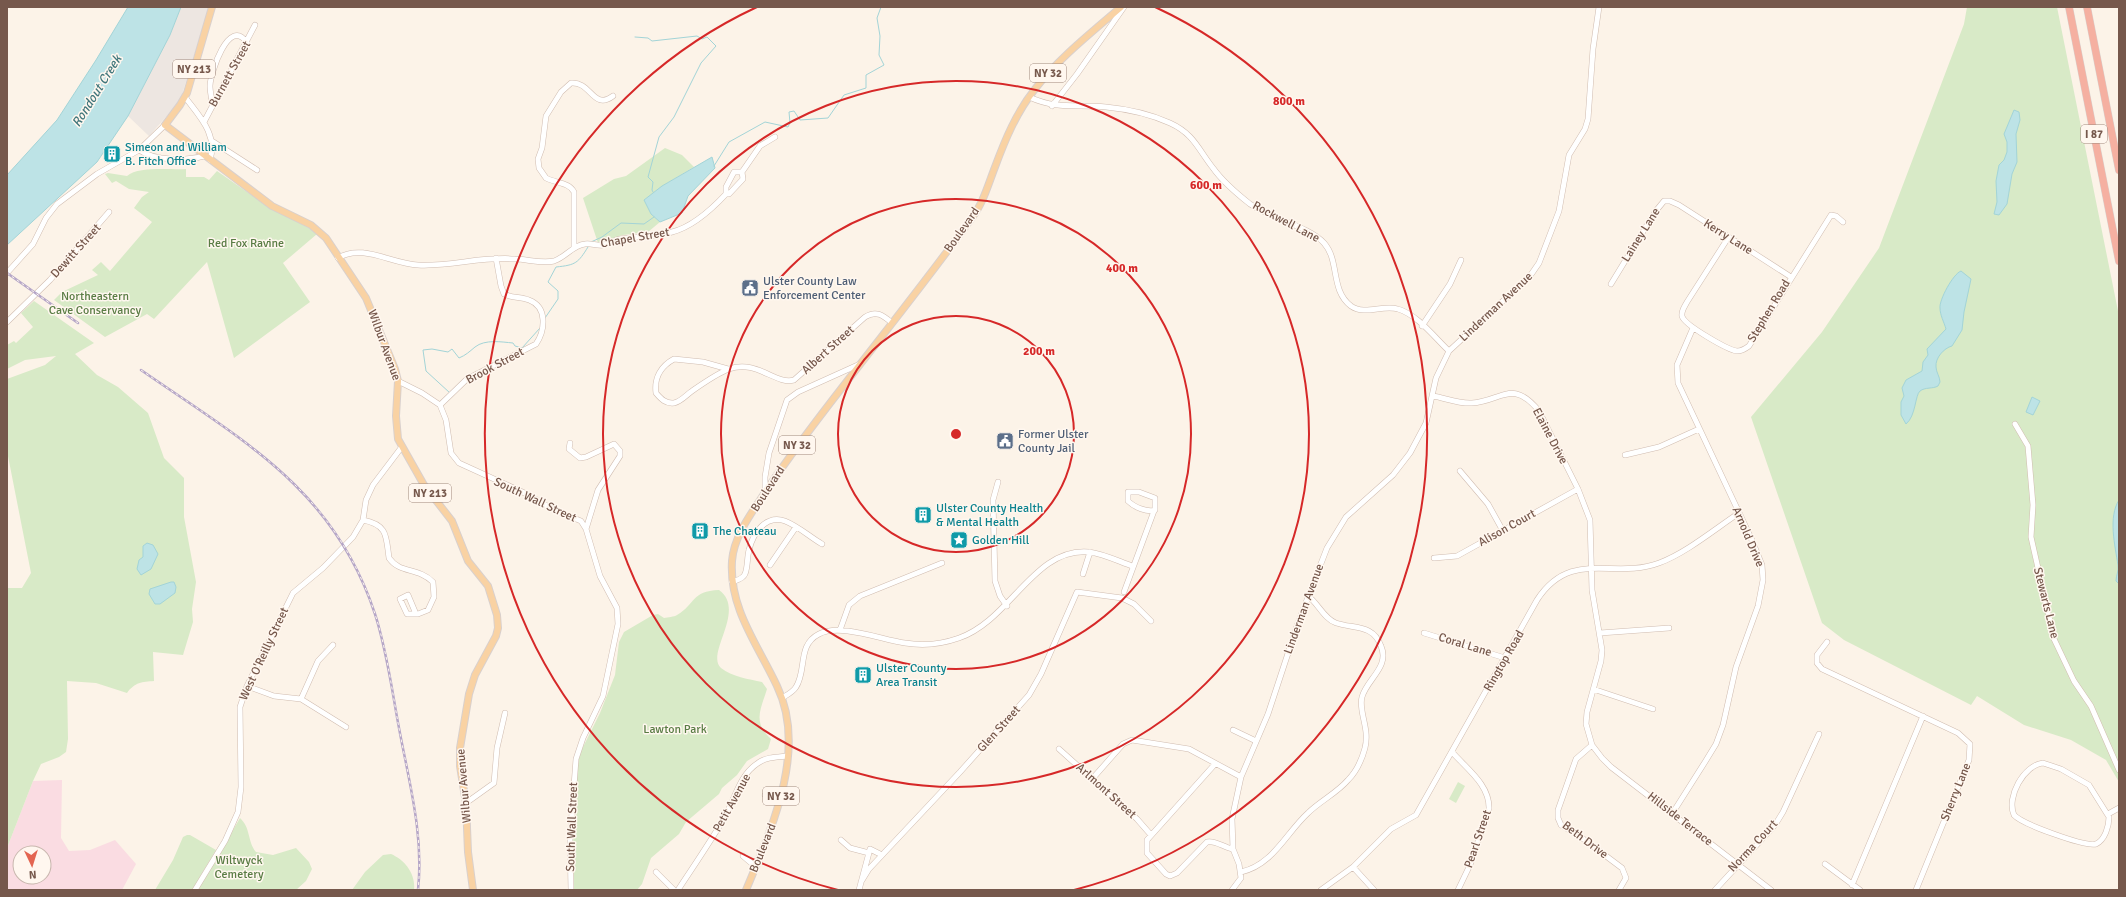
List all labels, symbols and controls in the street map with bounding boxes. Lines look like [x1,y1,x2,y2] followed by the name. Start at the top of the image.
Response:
[206,38,254,110] street label: Burnett Street
[69,51,126,130] water label: Rondout Creek
[173,60,215,78] road number: NY 213
[1030,64,1066,82] road number: NY 32
[1273,94,1305,109] text: 800 m
[2081,125,2107,143] road number: I 87
[125,140,227,169] place label: Simeon and William B. Fitch Office
[102,144,122,164] building icon: Simeon and William B. Fitch Office
[1190,178,1222,193] text: 600 m
[1250,198,1322,246] street label: Rockwell Lane
[941,205,983,255] street label: Boulevard
[1618,205,1664,265] street label: Lainey Lane
[1701,216,1755,258] street label: Kerry Lane
[48,221,104,281] street label: Dewitt Street
[599,225,671,251] street label: Chapel Street
[208,236,284,251] park label: Red Fox Ravine
[1106,261,1138,276] text: 400 m
[1456,269,1536,345] street label: Linderman Avenue
[763,274,866,303] place label: Ulster County Law Enforcement Center
[1744,277,1794,345] street label: Stephen Road
[740,278,760,298] public building icon: Ulster County Law Enforcement Center
[49,289,142,318] park label: Northeastern Cave Conservancy
[364,307,404,383] street label: Wilbur Avenue
[799,322,857,378] street label: Albert Street
[463,344,527,388] street label: Brook Street
[1023,344,1055,359] text: 200 m
[1529,405,1571,467] street label: Elaine Drive
[949,427,963,441] centre of rings
[1018,427,1089,456] place label: Former Ulster County Jail
[995,431,1015,451] public building icon: Former Ulster County Jail
[779,436,815,454] road number: NY 32
[748,463,788,515] street label: Boulevard
[491,474,579,526] street label: South Wall Street
[409,484,451,502] road number: NY 213
[936,501,1043,530] place label: Ulster County Health & Mental Health
[913,505,933,525] building icon: Ulster County Health & Mental Health
[1729,505,1767,569] street label: Arnold Drive
[1476,506,1538,550] street label: Alison Court
[690,521,710,541] building icon: The Chateau
[713,524,777,539] place label: The Chateau
[949,530,969,550] place icon: Golden Hill
[972,533,1030,548] place label: Golden Hill
[1281,562,1327,656] street label: Linderman Avenue
[2030,566,2062,640] street label: Stewarts Lane
[236,605,292,703] street label: West O'Reilly Street
[1480,628,1528,694] street label: Ringtop Road
[1437,630,1493,660] street label: Coral Lane
[876,661,947,690] place label: Ulster County Area Transit
[853,665,873,685] building icon: Ulster County Area Transit
[974,703,1024,755] street label: Glen Street
[643,722,707,737] park label: Lawton Park
[453,748,475,824] street label: Wilbur Avenue
[1073,760,1139,822] street label: Arlmont Street
[1938,761,1974,823] street label: Sherry Lane
[710,771,754,835] street label: Petit Avenue
[563,782,581,872] street label: South Wall Street
[763,787,799,805] road number: NY 32
[1644,789,1716,849] street label: Hillside Terrace
[1461,808,1495,870] street label: Pearl Street
[1725,817,1781,875] street label: Norma Court
[1559,818,1611,862] street label: Beth Drive
[746,821,780,875] street label: Boulevard
[12,845,52,885] north arrow
[214,853,264,882] park label: Wiltwyck Cemetery
[28,868,37,881] text: N

